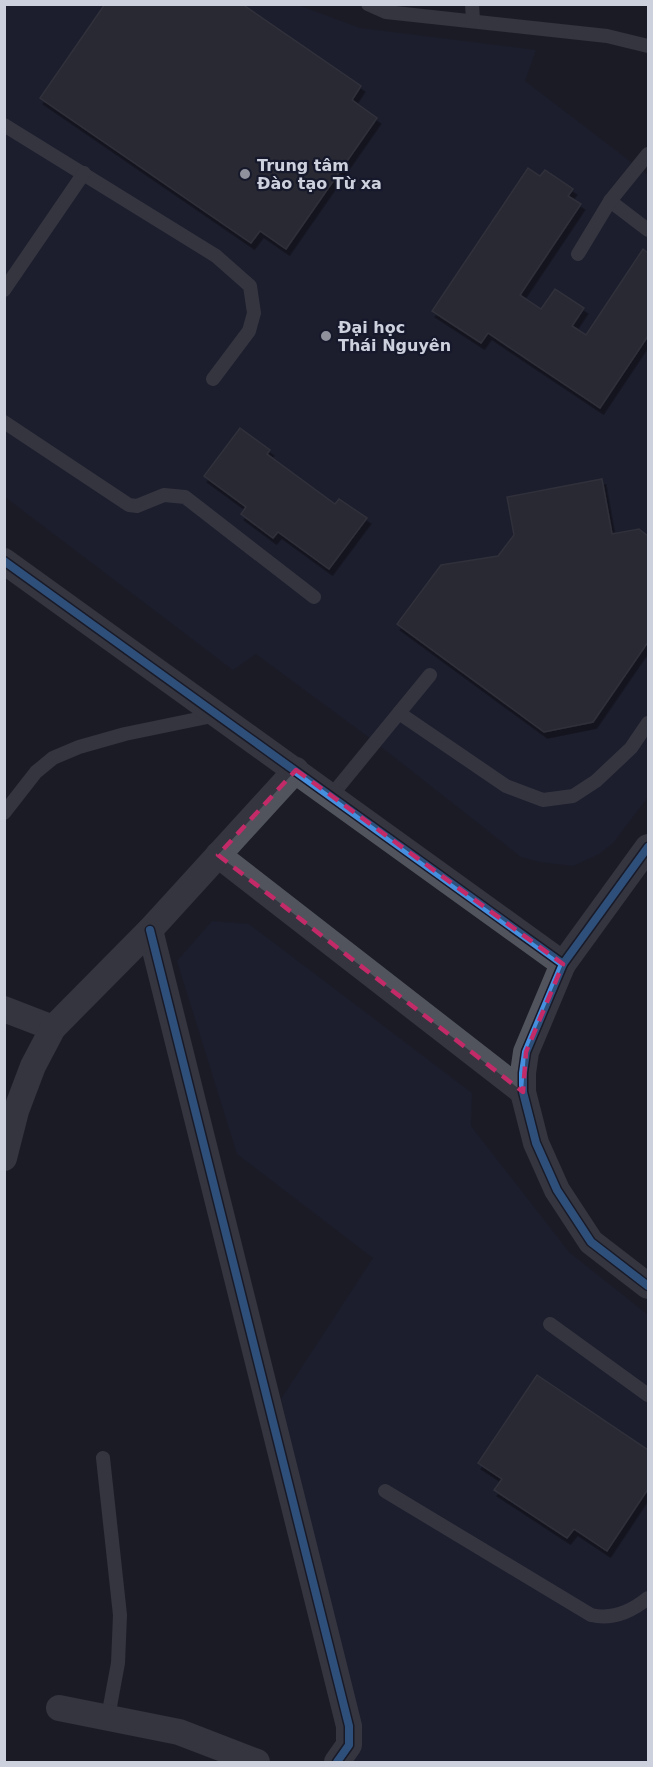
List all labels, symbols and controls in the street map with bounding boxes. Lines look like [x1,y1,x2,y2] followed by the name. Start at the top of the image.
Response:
[257,156,382,193] place label: Trung tâm Đào tạo Từ xa
[238,167,252,181] marker: Trung tâm Đào tạo Từ xa
[338,318,451,355] place label: Đại học Thái Nguyên
[319,329,333,343] marker: Đại học Thái Nguyên

